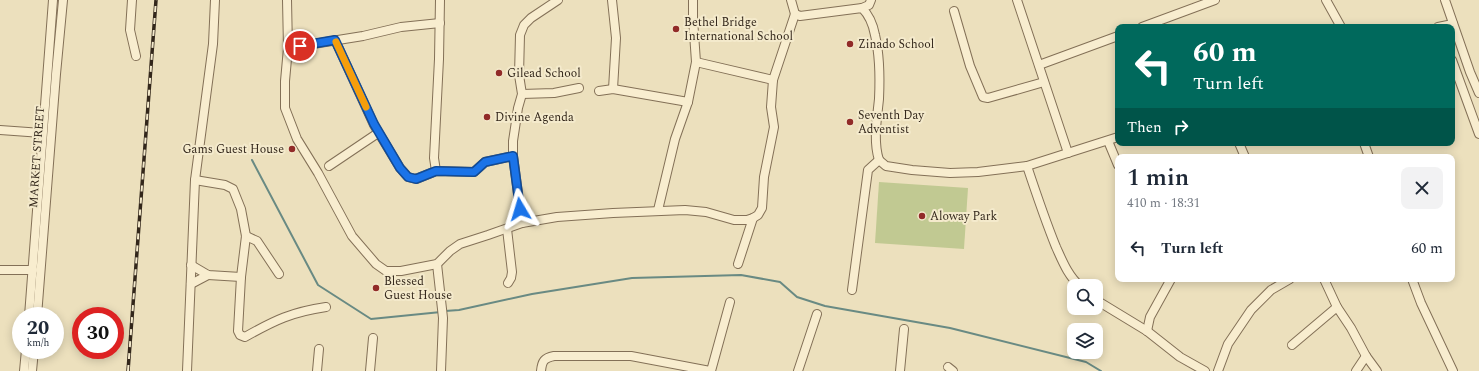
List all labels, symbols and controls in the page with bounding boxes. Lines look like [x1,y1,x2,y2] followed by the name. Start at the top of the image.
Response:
[684,13,793,46] place label: Bethel Bridge International School
[671,24,681,34] marker: Bethel Bridge International School
[283,29,317,63] pin
[1193,31,1257,74] text: 60 m
[289,35,311,57] icon: arrive
[858,35,934,54] place label: Zinado School
[845,39,855,49] marker: Zinado School
[1127,40,1179,92] icon: left
[507,64,581,83] place label: Gilead School
[494,68,504,78] marker: Gilead School
[1193,70,1264,97] text: Turn left
[24,105,50,209] street label: MARKET STREET
[858,106,925,139] place label: Seventh Day Adventist
[495,108,574,127] place label: Divine Agenda
[482,112,492,122] marker: Divine Agenda
[1127,116,1162,139] text: Then
[1170,116,1192,138] icon: right
[845,117,855,127] marker: Seventh Day Adventist
[182,140,284,159] place label: Gams Guest House
[287,144,297,154] marker: Gams Guest House
[1127,160,1189,196] text: 1 min
[1401,167,1443,209] button: close
[499,188,541,230] position arrow
[1127,193,1200,213] text: 410 m · 18:31
[930,207,998,226] place label: Aloway Park
[917,211,927,221] marker: Aloway Park
[1127,237,1149,259] icon: left
[1161,237,1223,260] text: Turn left
[1411,237,1443,260] text: 60 m
[384,272,452,305] place label: Blessed Guest House
[1067,279,1103,359] map controls
[1067,279,1103,315] button: search
[371,283,381,293] marker: Blessed Guest House
[72,307,124,359] speed limit sign: 30
[27,313,49,343] text: 20
[1067,323,1103,359] button: layers
[27,335,49,351] text: km/h

